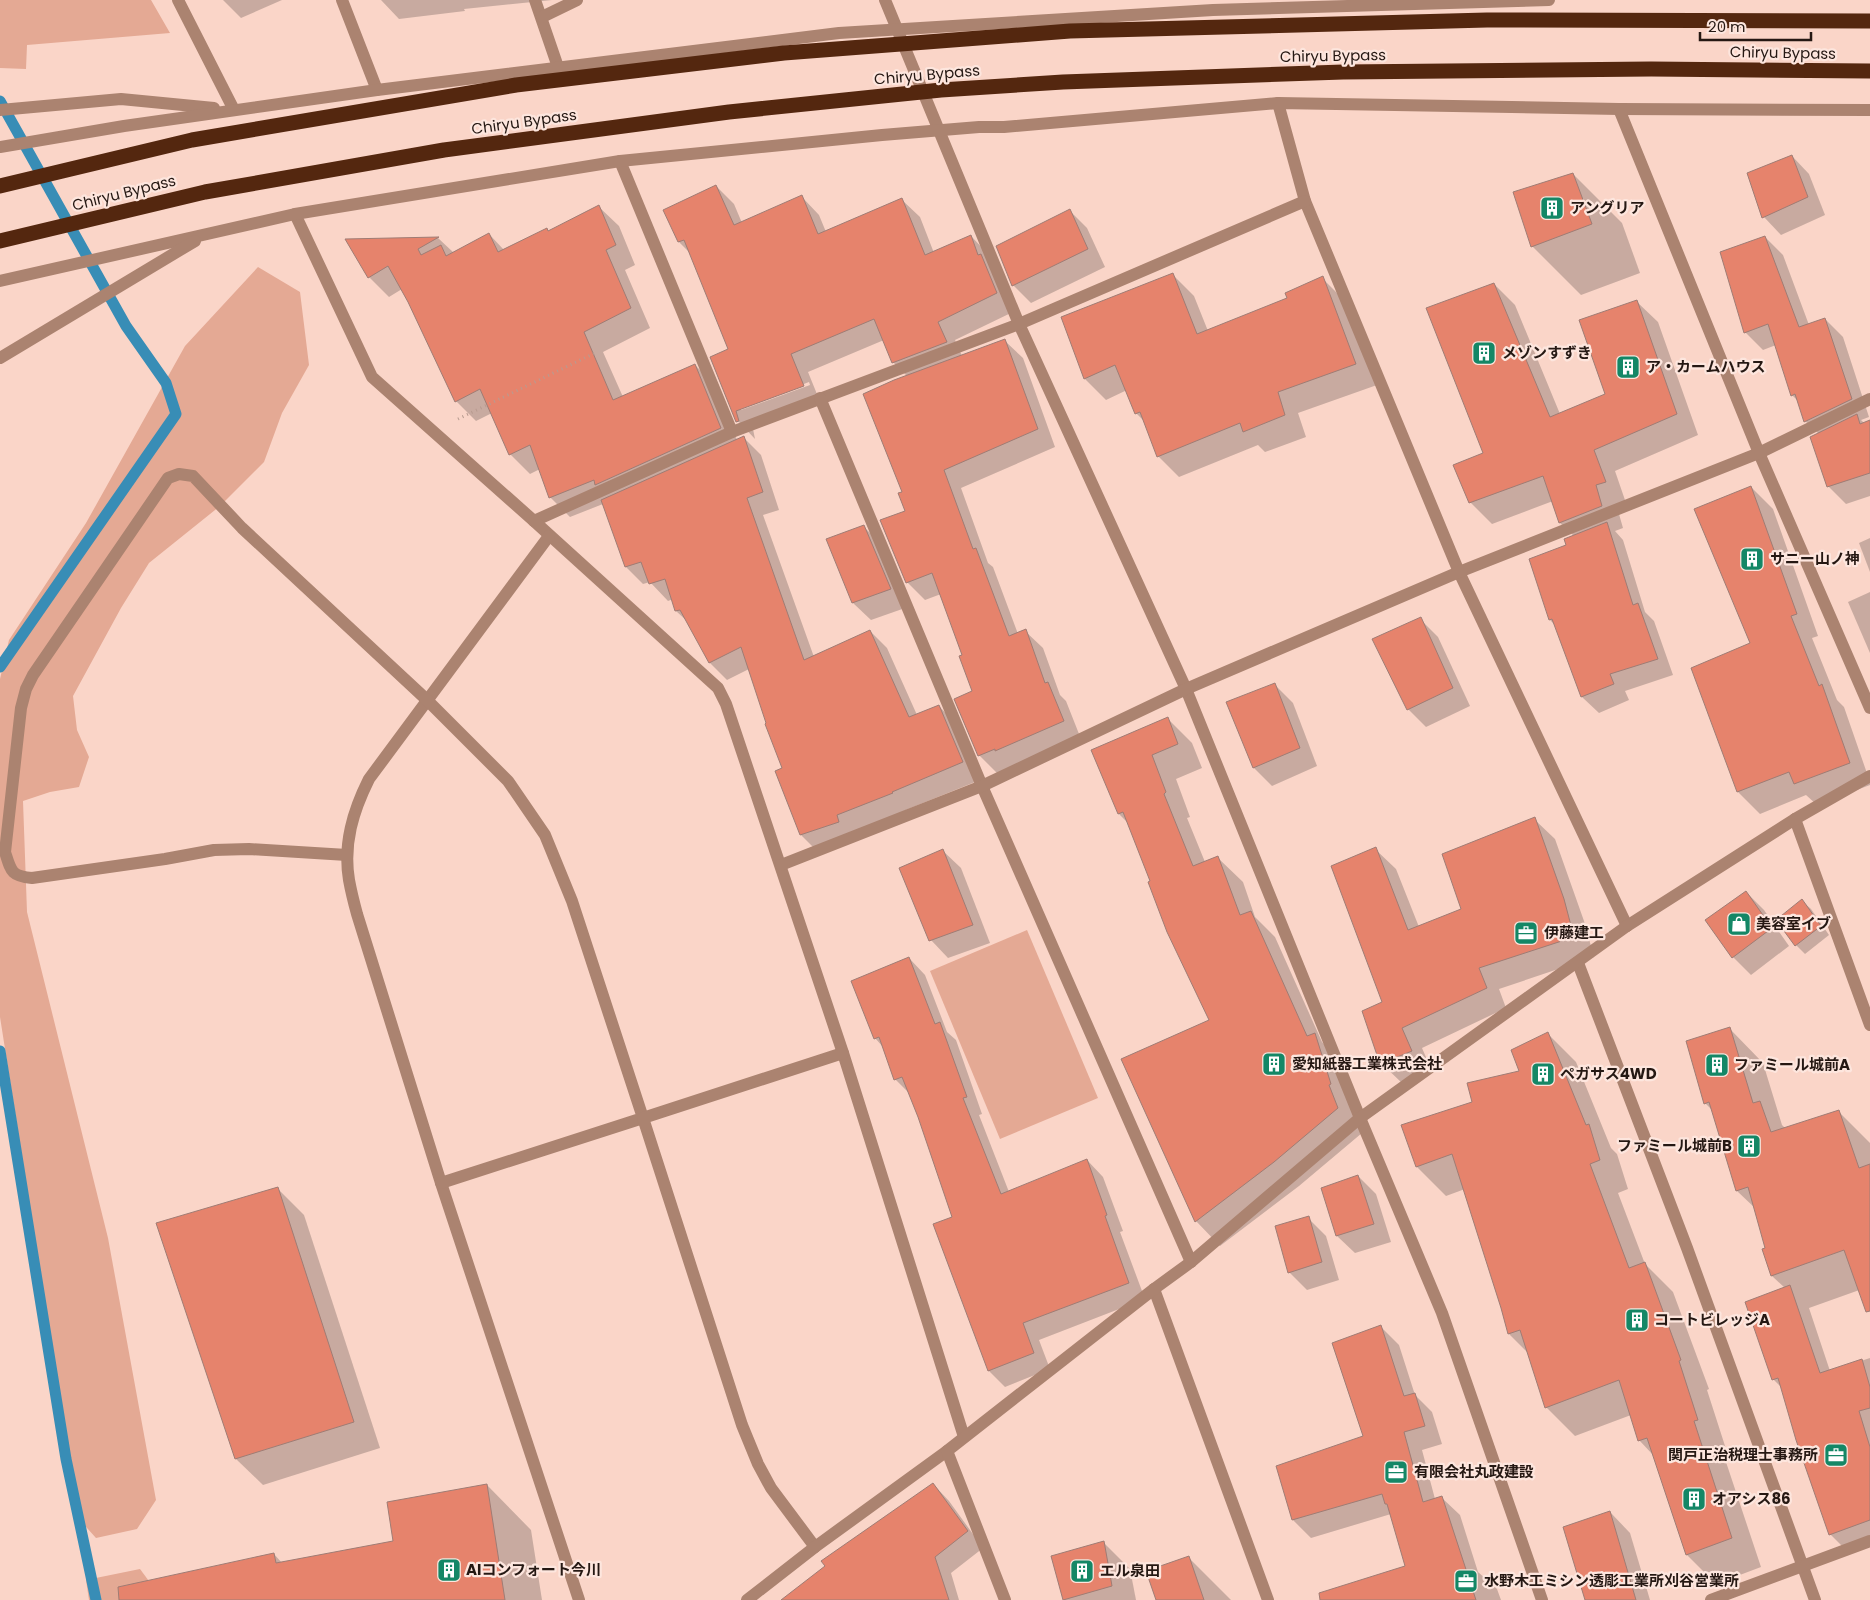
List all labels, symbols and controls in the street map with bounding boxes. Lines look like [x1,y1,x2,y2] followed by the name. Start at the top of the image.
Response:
[1700,10,1811,42] scale bar
[1708,16,1746,37] text: 20 m
[1730,41,1836,64] street label: Chiryu Bypass
[1280,44,1386,67] street label: Chiryu Bypass
[873,59,981,90] street label: Chiryu Bypass
[470,104,578,139] street label: Chiryu Bypass
[70,169,178,216] street label: Chiryu Bypass
[1539,195,1565,221] building icon: アングリア
[1570,197,1644,218] place label: アングリア
[1471,340,1497,366] building icon: メゾンすずき
[1502,342,1592,363] place label: メゾンすずき
[1615,354,1641,380] building icon: ア・カームハウス
[1646,356,1766,377] place label: ア・カームハウス
[1739,546,1765,572] building icon: サニー山ノ神
[1770,548,1860,569] place label: サニー山ノ神
[1726,911,1752,937] shop icon: 美容室イブ
[1756,913,1831,934] place label: 美容室イブ
[1513,920,1539,946] office icon: 伊藤建工
[1544,922,1604,943] place label: 伊藤建工
[1261,1051,1287,1077] building icon: 愛知紙器工業株式会社
[1704,1052,1730,1078] building icon: ファミール城前A
[1292,1053,1442,1074] place label: 愛知紙器工業株式会社
[1734,1054,1850,1075] place label: ファミール城前A
[1530,1061,1556,1087] building icon: ペガサス4WD
[1560,1063,1657,1084] place label: ペガサス4WD
[1736,1133,1762,1159] building icon: ファミール城前B
[1617,1135,1732,1156] place label: ファミール城前B
[1624,1307,1650,1333] building icon: コートビレッジA
[1654,1309,1770,1330] place label: コートビレッジA
[1823,1442,1849,1468] office icon: 関戸正治税理士事務所
[1668,1444,1818,1465] place label: 関戸正治税理士事務所
[1383,1459,1409,1485] office icon: 有限会社丸政建設
[1414,1461,1534,1482] place label: 有限会社丸政建設
[1681,1486,1707,1512] building icon: オアシス86
[1712,1488,1791,1509] place label: オアシス86
[436,1557,462,1583] building icon: AIコンフォート今川
[1069,1558,1095,1584] building icon: エル泉田
[466,1559,601,1580] place label: AIコンフォート今川
[1100,1560,1160,1581] place label: エル泉田
[1453,1568,1479,1594] office icon: 水野木工ミシン透彫工業所刈谷営業所
[1484,1570,1739,1591] place label: 水野木工ミシン透彫工業所刈谷営業所

